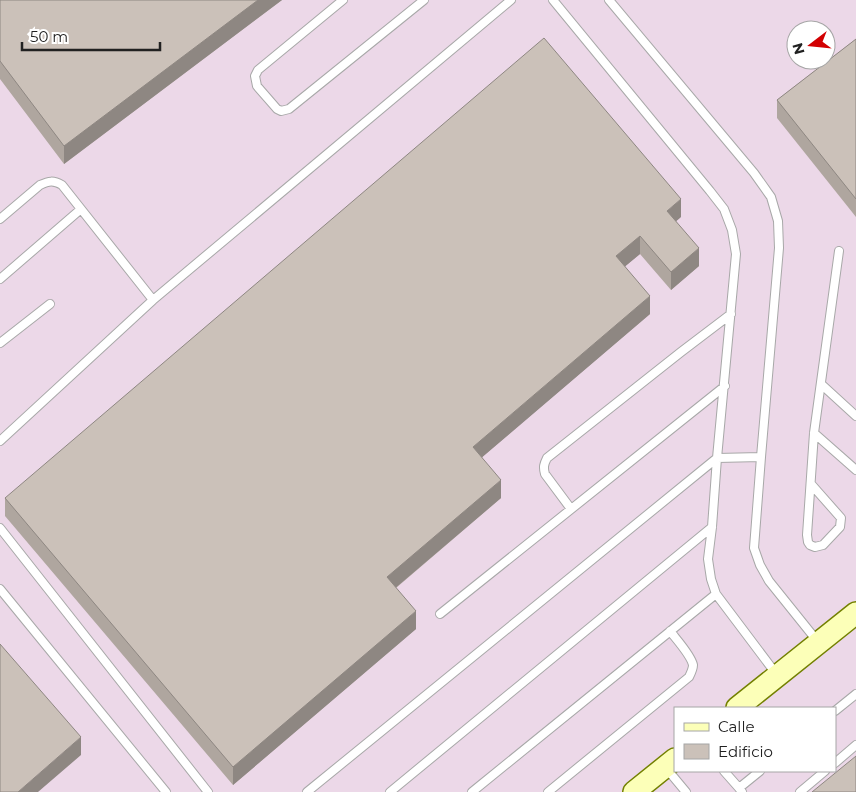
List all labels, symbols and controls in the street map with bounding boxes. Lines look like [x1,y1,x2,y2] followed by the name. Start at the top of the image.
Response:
[22,20,160,52] scale bar
[786,20,836,70] north arrow
[30,27,68,46] text: 50 m
[788,41,809,57] text: N
[674,707,836,772] legend
[718,717,755,736] text: Calle
[718,742,773,761] text: Edificio

